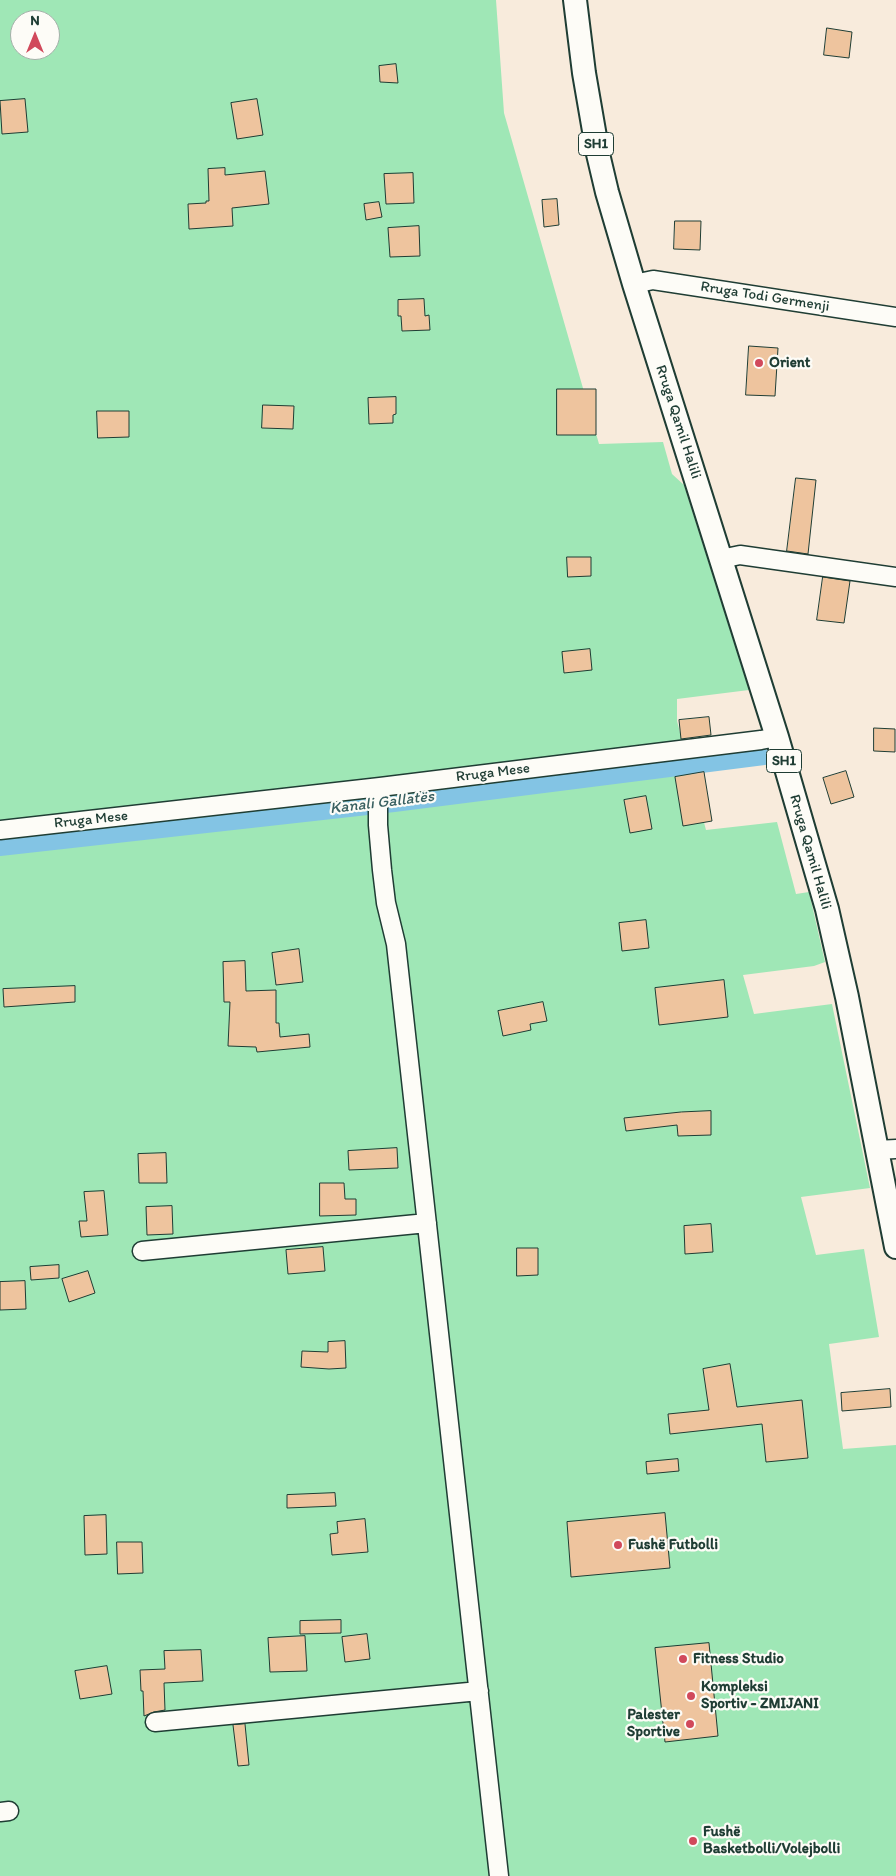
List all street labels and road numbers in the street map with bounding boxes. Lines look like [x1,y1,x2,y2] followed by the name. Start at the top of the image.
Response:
[578,132,614,156] road number: SH1
[699,278,831,316] street label: Rruga Todi Germenji
[651,363,705,481] street label: Rruga Qamil Halili
[766,749,802,772] road number: SH1
[455,760,531,786] street label: Rruga Mese
[785,792,835,912] street label: Rruga Qamil Halili
[53,807,129,833] street label: Rruga Mese

